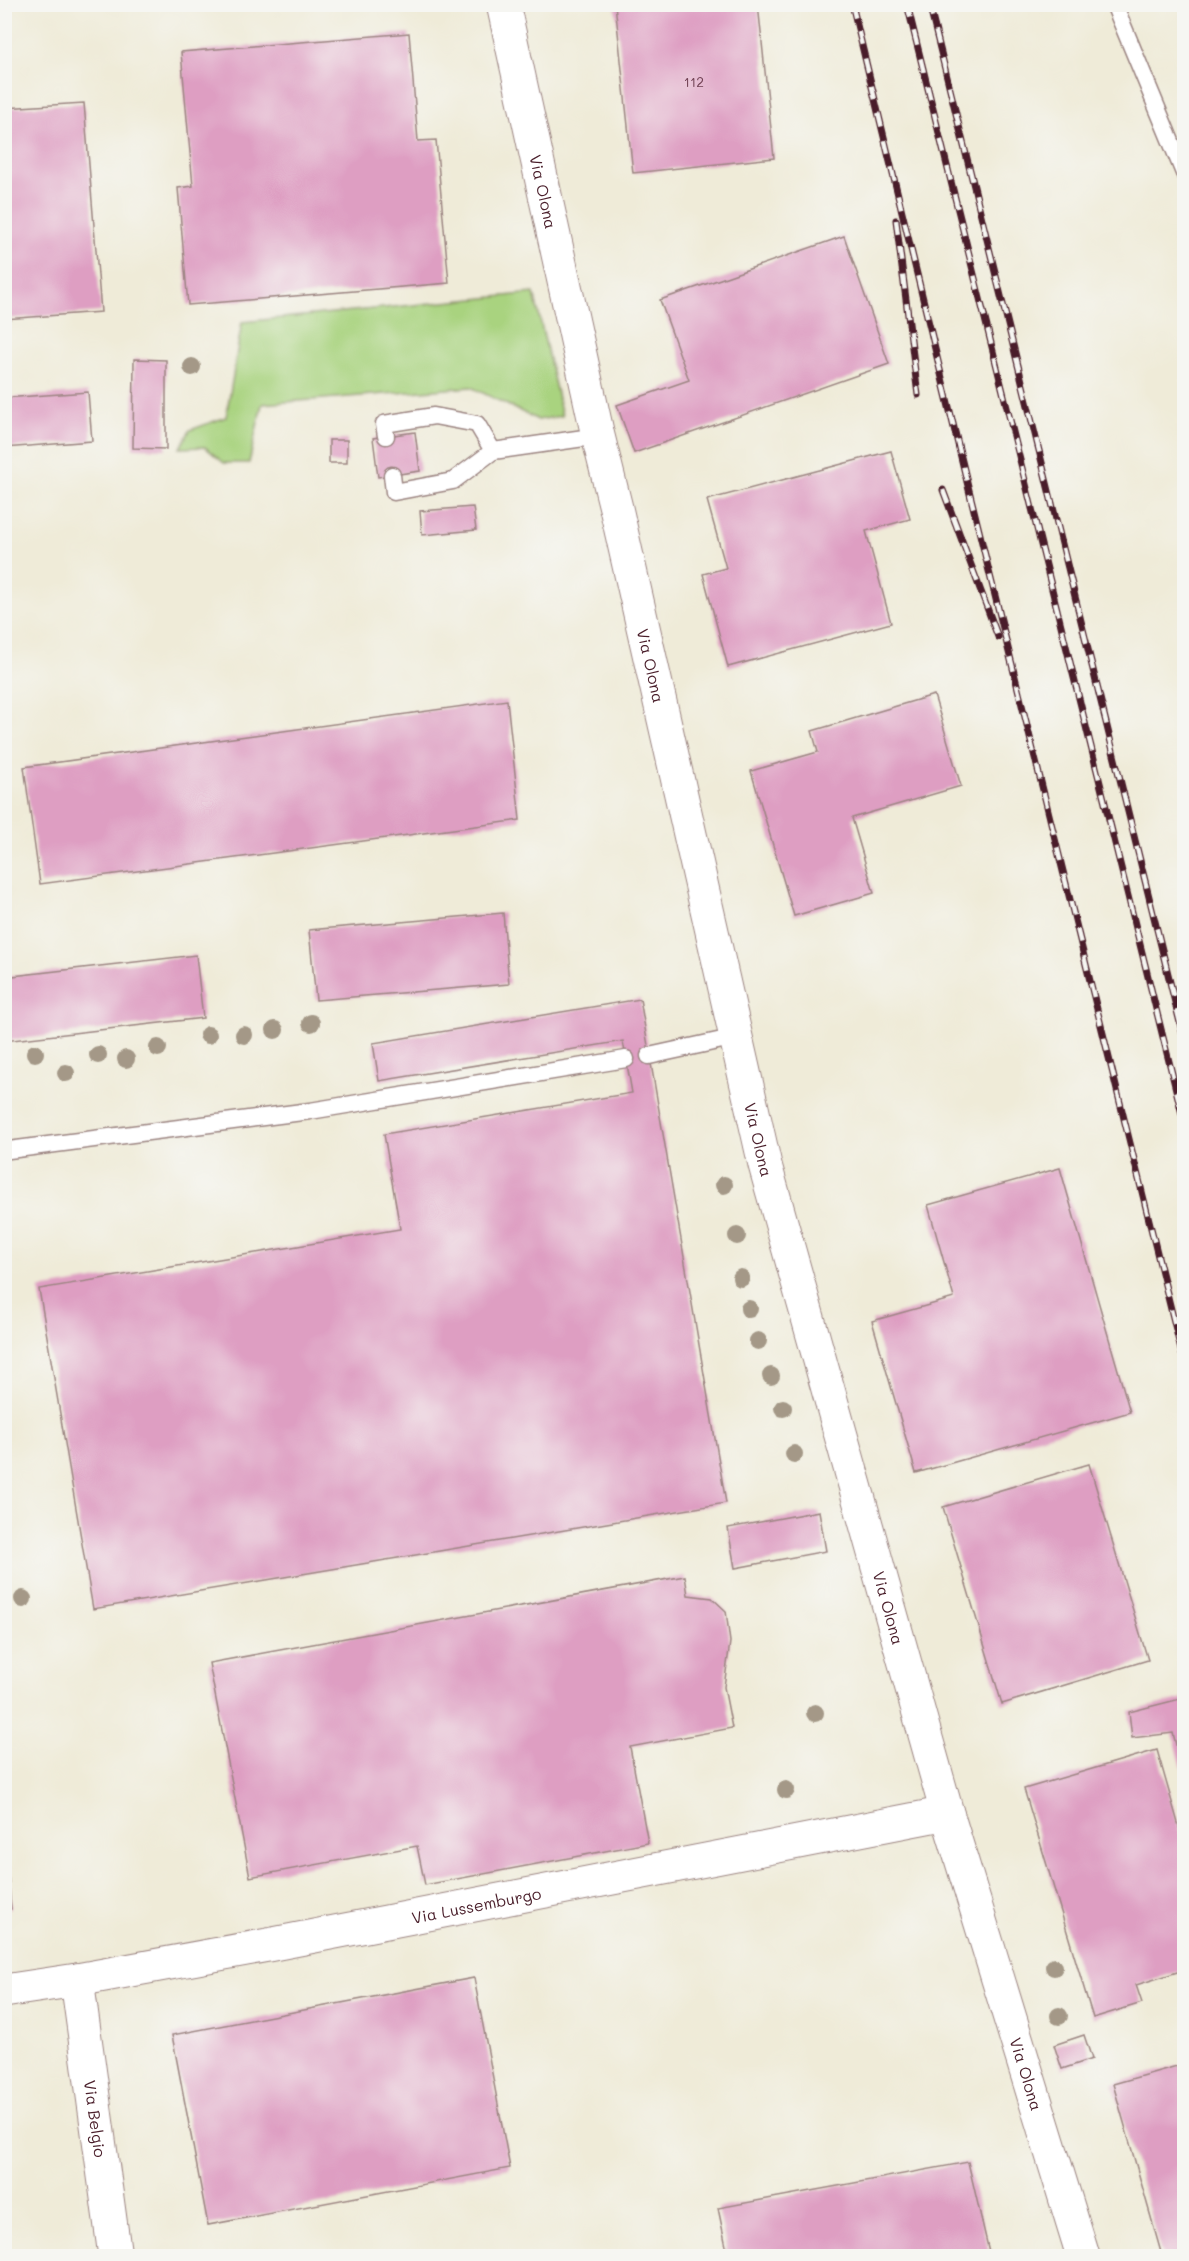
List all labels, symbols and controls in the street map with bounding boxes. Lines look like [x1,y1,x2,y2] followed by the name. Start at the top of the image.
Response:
[684,72,704,91] house number: 112
[526,152,563,231] street label: Via Olona
[633,626,670,705] street label: Via Olona
[741,1100,778,1179] street label: Via Olona
[869,1569,910,1647] street label: Via Olona
[410,1882,543,1927] street label: Via Lussemburgo
[1006,2035,1048,2113] street label: Via Olona
[80,2079,112,2159] street label: Via Belgio

